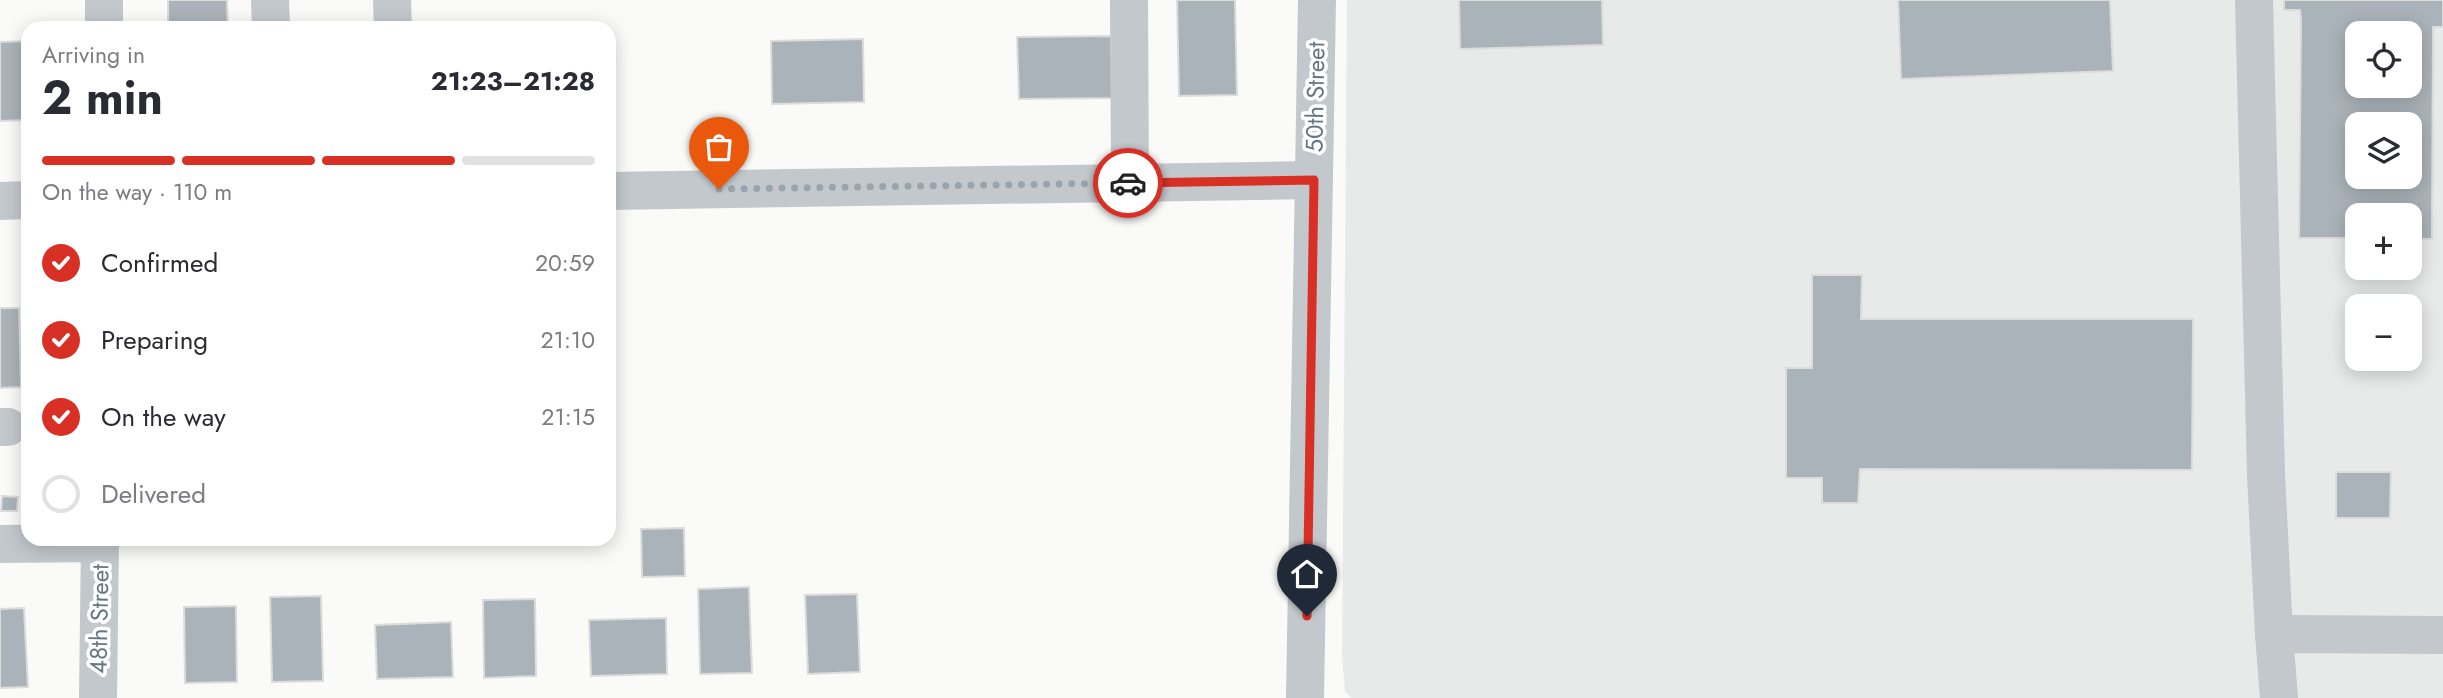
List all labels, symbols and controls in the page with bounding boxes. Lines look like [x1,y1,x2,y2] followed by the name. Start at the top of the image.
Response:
[2345,21,2422,371] map controls
[2345,21,2422,98] button: locate
[42,38,145,72] text: Arriving in
[1297,41,1333,153] street label: 50th Street
[431,62,595,100] text: 21:23–21:28
[42,65,163,131] text: 2 min
[2345,112,2422,189] button: layers
[689,117,749,189] pin
[700,128,738,166] icon: bag
[1093,148,1163,218] courier
[1109,164,1147,202] icon: car
[42,175,232,209] text: On the way · 110 m
[2345,203,2422,280] button: +
[42,244,80,282] icon: check
[101,244,218,282] text: Confirmed
[535,246,595,280] text: 20:59
[2345,294,2422,371] button: −
[42,321,80,359] icon: check
[101,321,208,359] text: Preparing
[541,323,595,357] text: 21:10
[42,398,80,436] icon: check
[101,398,226,436] text: On the way
[541,400,595,434] text: 21:15
[101,475,206,513] text: Delivered
[1277,544,1337,616] pin
[1288,555,1326,593] icon: home
[81,564,117,674] street label: 48th Street

